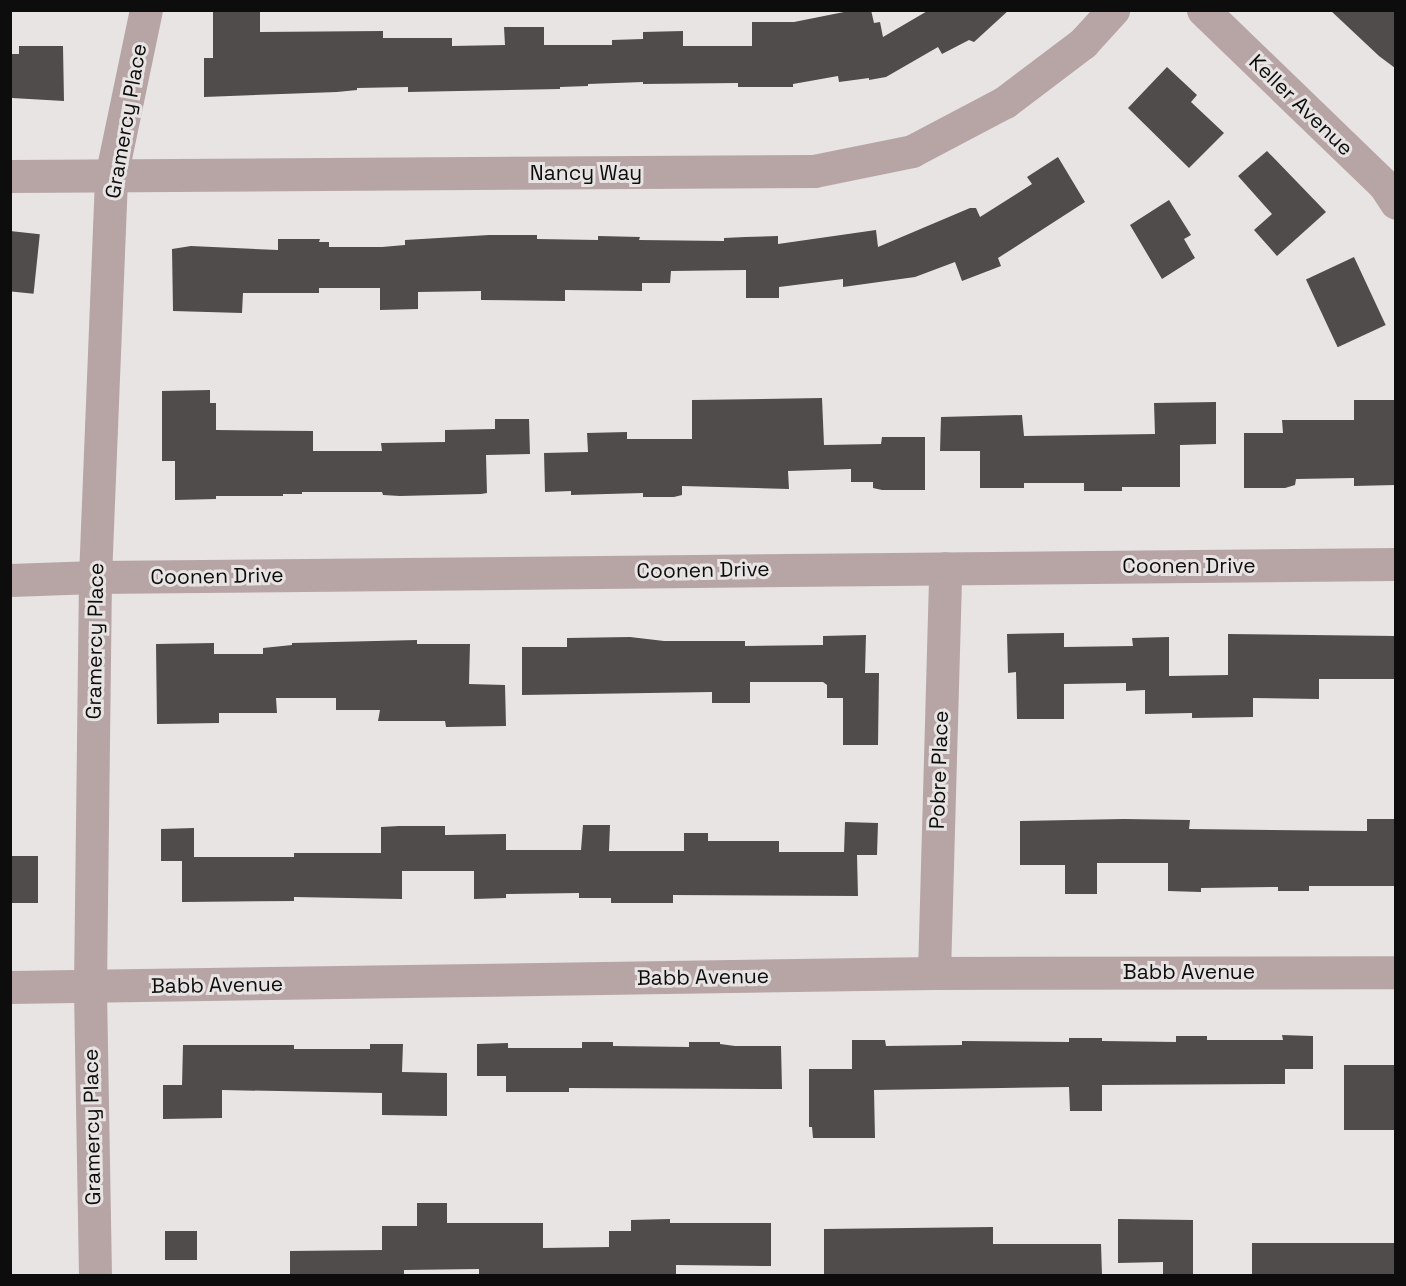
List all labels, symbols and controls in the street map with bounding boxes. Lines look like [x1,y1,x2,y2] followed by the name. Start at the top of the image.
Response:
[100,42,152,200] street label: Gramercy Place
[1244,49,1358,161] street label: Keller Avenue
[530,160,642,186] street label: Nancy Way
[1122,553,1256,579] street label: Coonen Drive
[636,556,770,584] street label: Coonen Drive
[81,562,109,720] street label: Gramercy Place
[150,562,284,590] street label: Coonen Drive
[924,710,954,830] street label: Pobre Place
[1123,959,1255,985] street label: Babb Avenue
[637,963,769,991] street label: Babb Avenue
[151,971,283,999] street label: Babb Avenue
[78,1048,106,1206] street label: Gramercy Place

